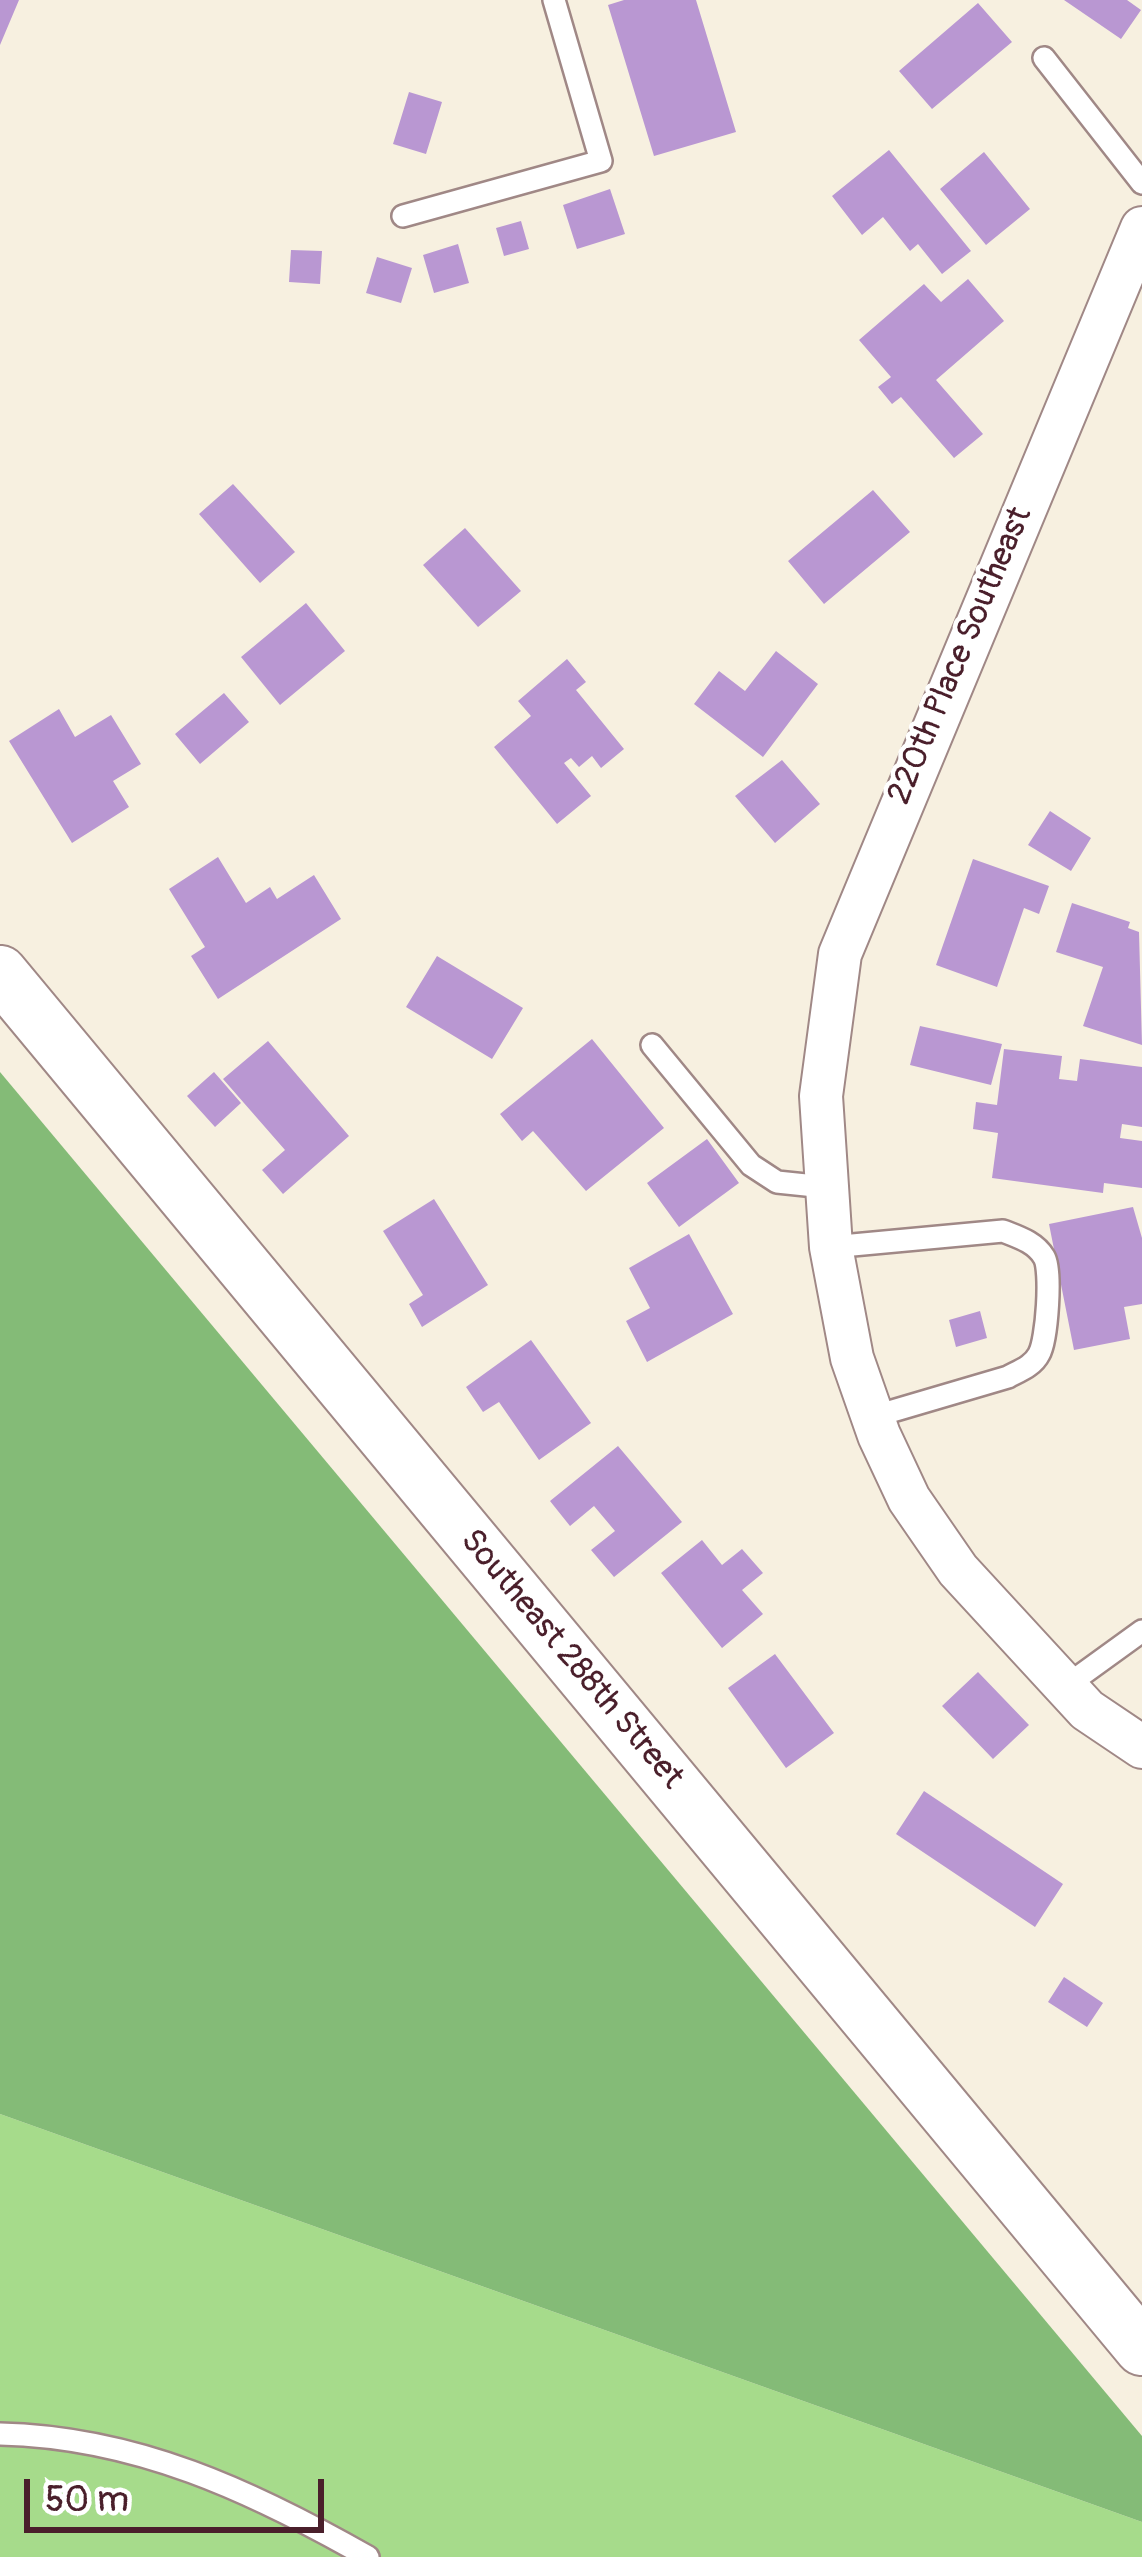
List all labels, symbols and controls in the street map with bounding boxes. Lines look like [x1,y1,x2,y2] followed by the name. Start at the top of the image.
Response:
[880,501,1042,811] street label: 220th Place Southeast
[451,1522,691,1798] street label: Southeast 288th Street
[30,2455,330,2529] scale bar
[45,2477,129,2522] text: 50 m

